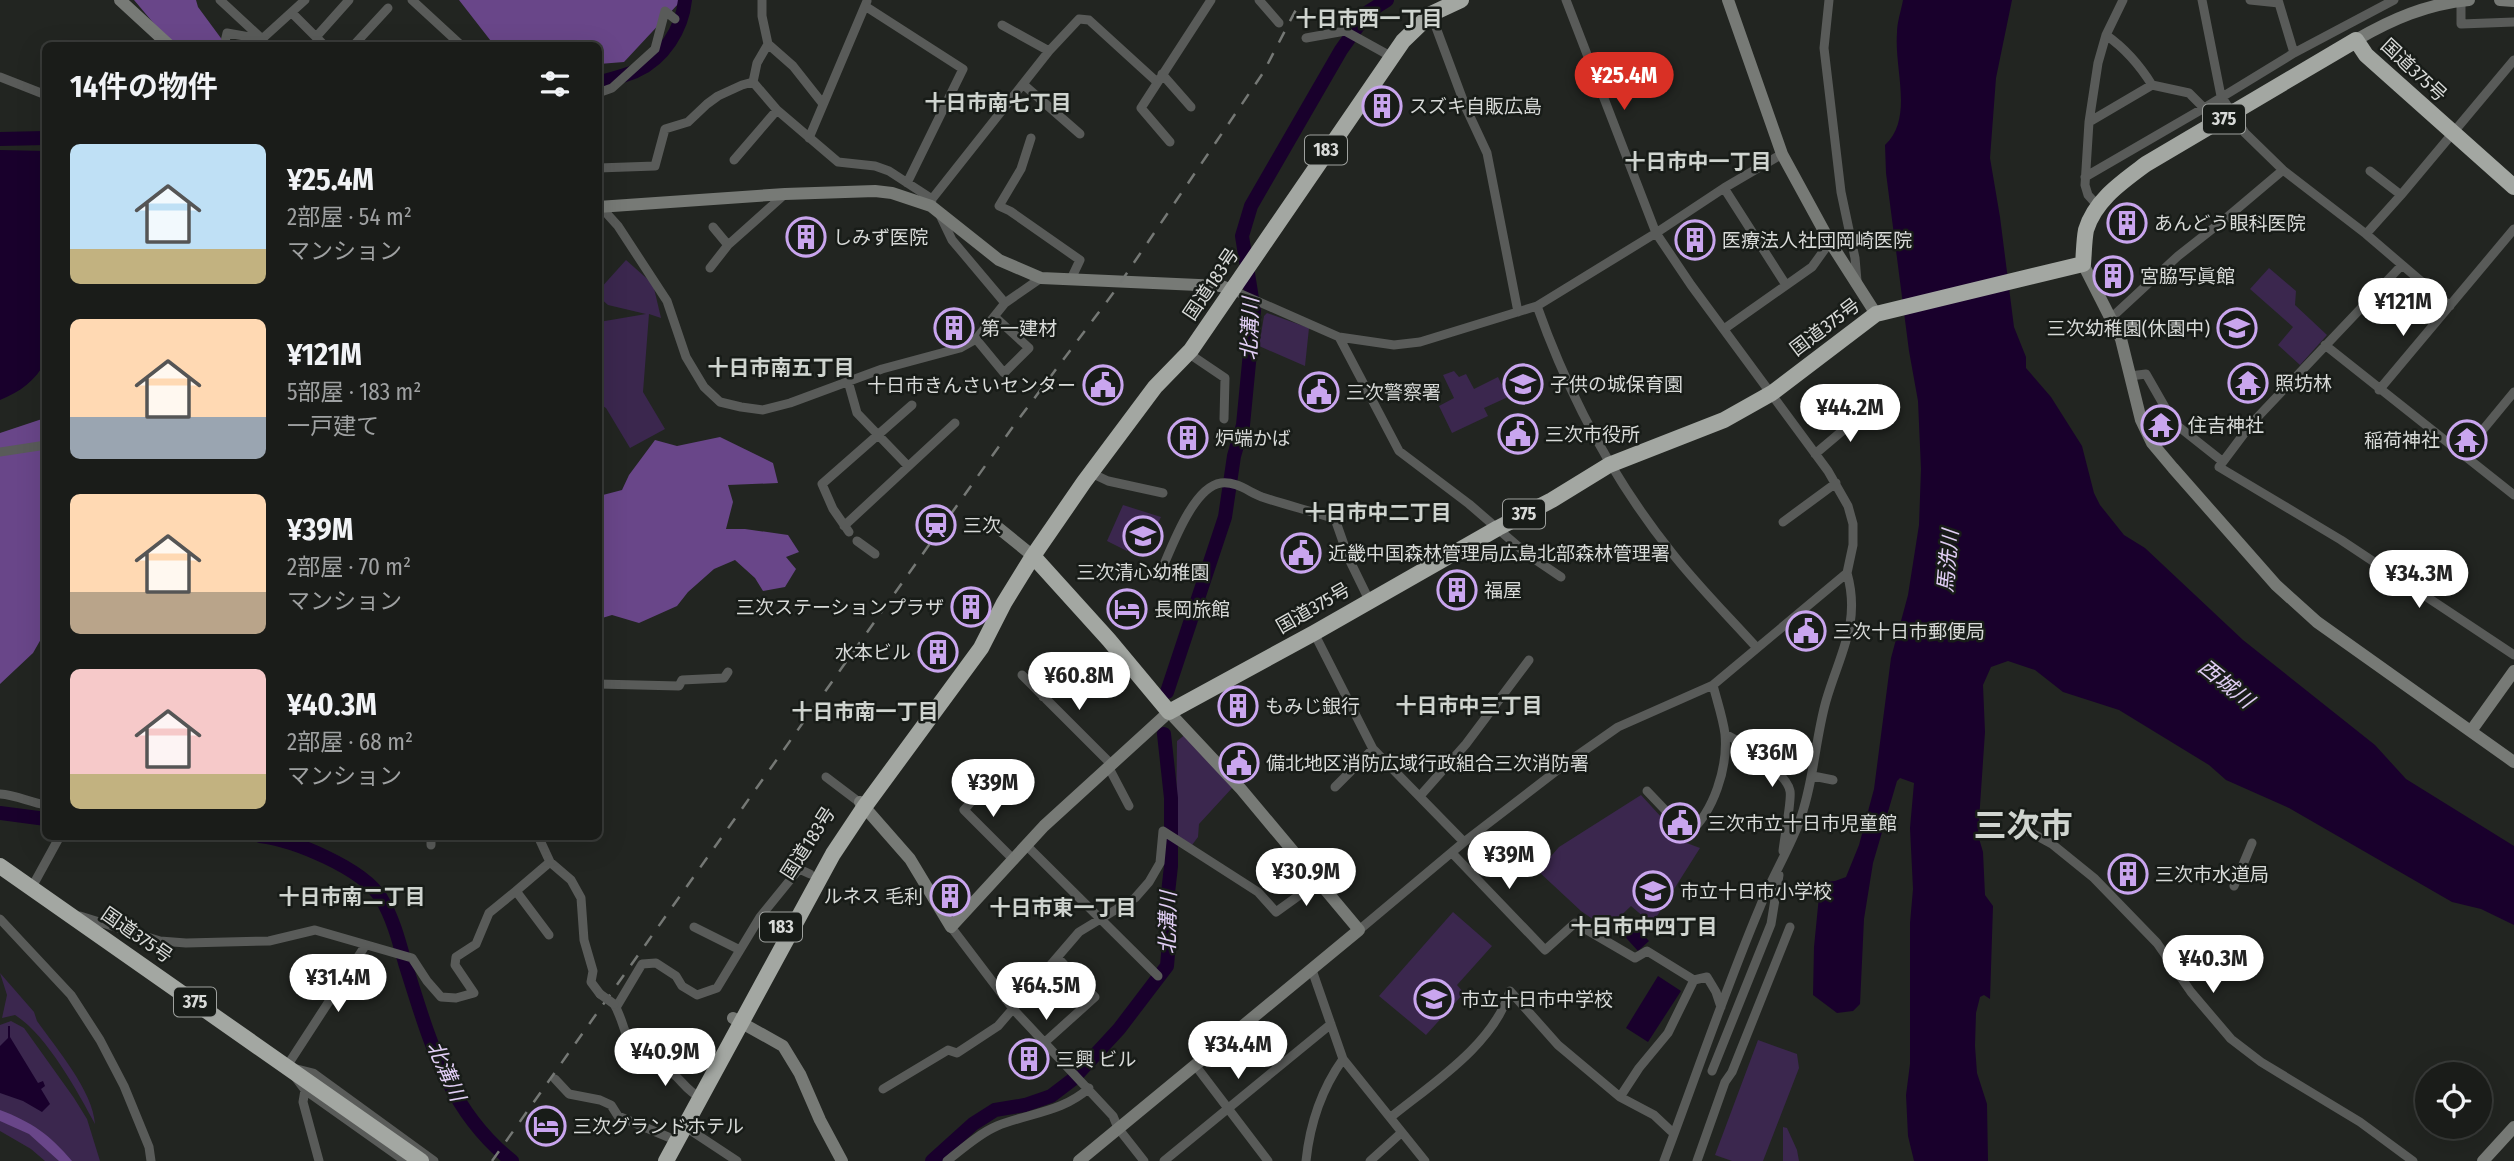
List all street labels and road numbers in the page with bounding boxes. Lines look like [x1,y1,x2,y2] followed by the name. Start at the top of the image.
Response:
[2376,34,2452,106] street label: 国道375号
[2203,104,2245,134] road number: 375
[1305,135,1347,164] road number: 183
[1178,243,1244,325] street label: 国道183号
[1785,293,1865,361] street label: 国道375号
[1503,500,1545,528] road number: 375
[1272,578,1354,638] street label: 国道375号
[776,802,840,884] street label: 国道183号
[97,902,177,968] street label: 国道375号
[760,912,802,942] road number: 183
[174,987,216,1016] road number: 375

